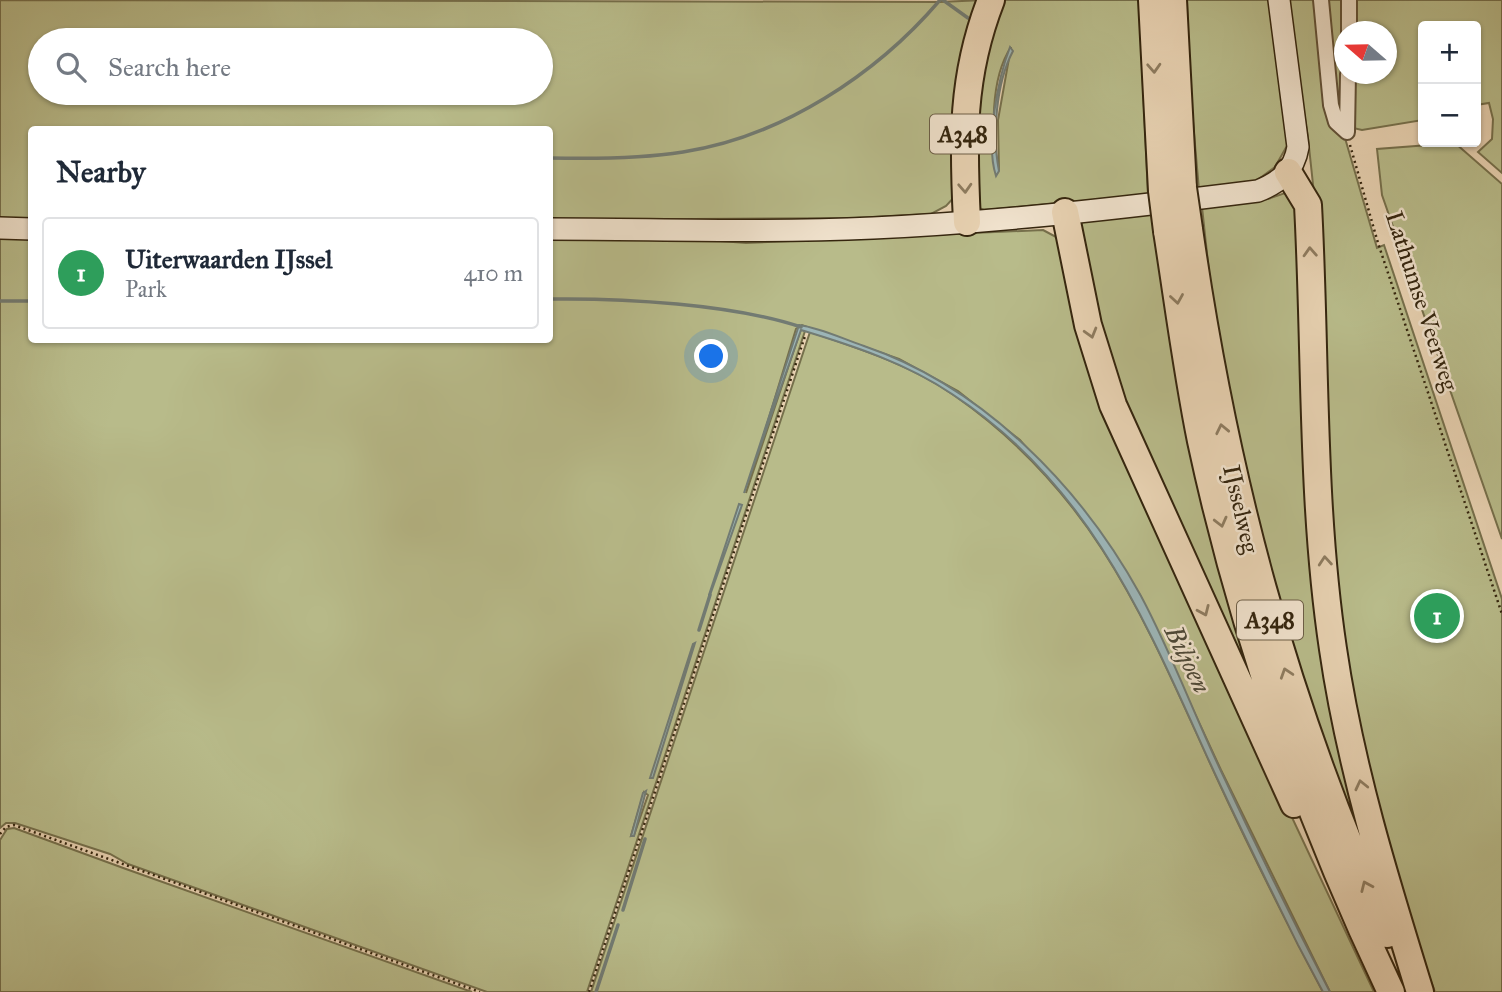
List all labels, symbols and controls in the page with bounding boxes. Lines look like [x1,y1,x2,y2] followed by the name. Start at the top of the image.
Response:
[1334,21,1397,84] north arrow
[1418,21,1481,147] map controls
[1418,21,1481,84] button: +
[28,28,553,105] search box
[52,48,90,86] icon: search
[108,51,231,83] text: Search here
[1147,63,1162,74] one-way arrow
[1418,84,1481,147] button: −
[930,114,996,154] road number: A348
[56,154,146,190] text: Nearby
[958,183,973,194] one-way arrow
[1379,207,1465,395] street label: Lathumse Veerweg
[125,243,333,275] text: Uiterwaarden IJssel
[1303,246,1318,257] one-way arrow
[76,259,86,287] text: 1
[464,259,523,287] text: 410 m
[125,275,167,303] text: Park
[1169,293,1184,305] one-way arrow
[1082,326,1097,338] one-way arrow
[694,339,728,373] your location
[1216,423,1230,435] one-way arrow
[1216,462,1266,557] street label: IJsselweg
[1213,516,1227,528] one-way arrow
[1317,555,1332,567] one-way arrow
[1414,590,1460,642] pin: 1
[1237,600,1303,640] road number: A348
[1196,604,1210,616] one-way arrow
[1157,619,1218,699] water label: Biljoen
[1280,667,1294,680] one-way arrow
[1355,779,1370,791] one-way arrow
[1360,881,1374,893] one-way arrow

